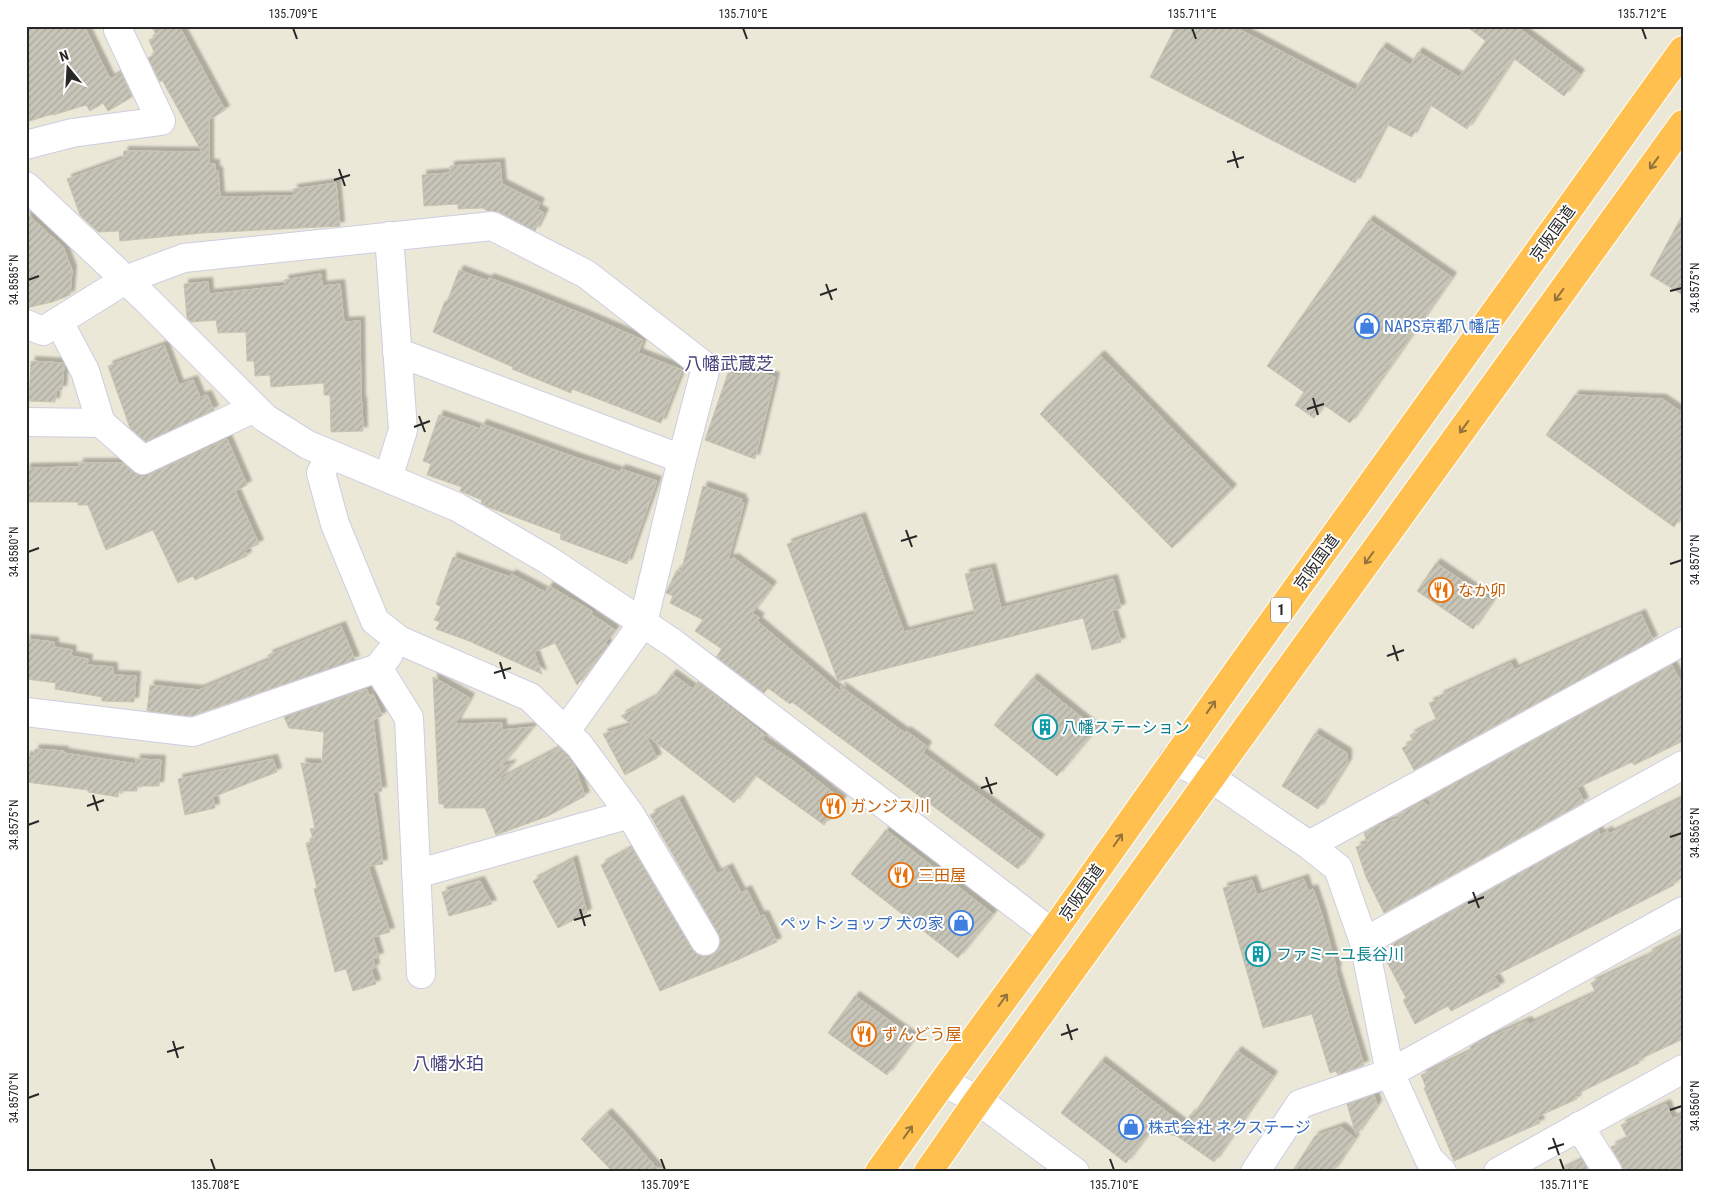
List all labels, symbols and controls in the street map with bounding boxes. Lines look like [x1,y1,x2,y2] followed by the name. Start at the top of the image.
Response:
[268,7,318,21] text: 135.709°E
[718,7,768,21] text: 135.710°E
[1167,7,1217,21] text: 135.711°E
[1617,7,1667,21] text: 135.712°E
[42,42,92,92] north arrow
[57,47,71,65] text: N
[1649,156,1659,170] one-way arrow
[1526,202,1579,265] street label: 京阪国道
[7,255,21,305] text: 34.8585°N
[1688,263,1702,313] text: 34.8575°N
[1554,288,1564,302] one-way arrow
[1354,313,1380,339] shop icon: NAPS京都八幡店
[1384,317,1500,336] place label: NAPS京都八幡店
[684,353,774,374] district label: 八幡武蔵芝
[1459,420,1469,434] one-way arrow
[7,527,21,577] text: 34.8580°N
[1290,531,1343,594] street label: 京阪国道
[1688,535,1702,585] text: 34.8570°N
[1364,551,1374,565] one-way arrow
[1428,577,1454,603] restaurant icon: なか卯
[1458,581,1506,600] place label: なか卯
[1271,598,1291,622] road number: 1
[1206,701,1217,714] one-way arrow
[1032,714,1058,740] building icon: 八幡ステーション
[1062,718,1190,737] place label: 八幡ステーション
[820,793,846,819] restaurant icon: ガンジス川
[850,797,930,816] place label: ガンジス川
[7,800,21,850] text: 34.8575°N
[1688,808,1702,858] text: 34.8565°N
[1113,833,1123,847] one-way arrow
[1055,861,1108,924] street label: 京阪国道
[888,862,914,888] restaurant icon: 三田屋
[918,866,966,885] place label: 三田屋
[948,910,974,936] shop icon: ペットショップ 犬の家
[780,914,944,933] place label: ペットショップ 犬の家
[1245,941,1271,967] building icon: ファミーユ長谷川
[1276,945,1404,964] place label: ファミーユ長谷川
[998,994,1008,1008] one-way arrow
[851,1021,877,1047] restaurant icon: ずんどう屋
[882,1025,962,1044] place label: ずんどう屋
[412,1053,484,1074] district label: 八幡水珀
[7,1073,21,1123] text: 34.8570°N
[1688,1081,1702,1131] text: 34.8560°N
[1118,1114,1144,1140] shop icon: 株式会社 ネクステージ
[1148,1118,1311,1137] place label: 株式会社 ネクステージ
[902,1126,913,1139] one-way arrow
[190,1178,240,1192] text: 135.708°E
[640,1178,690,1192] text: 135.709°E
[1089,1178,1139,1192] text: 135.710°E
[1539,1178,1589,1192] text: 135.711°E

